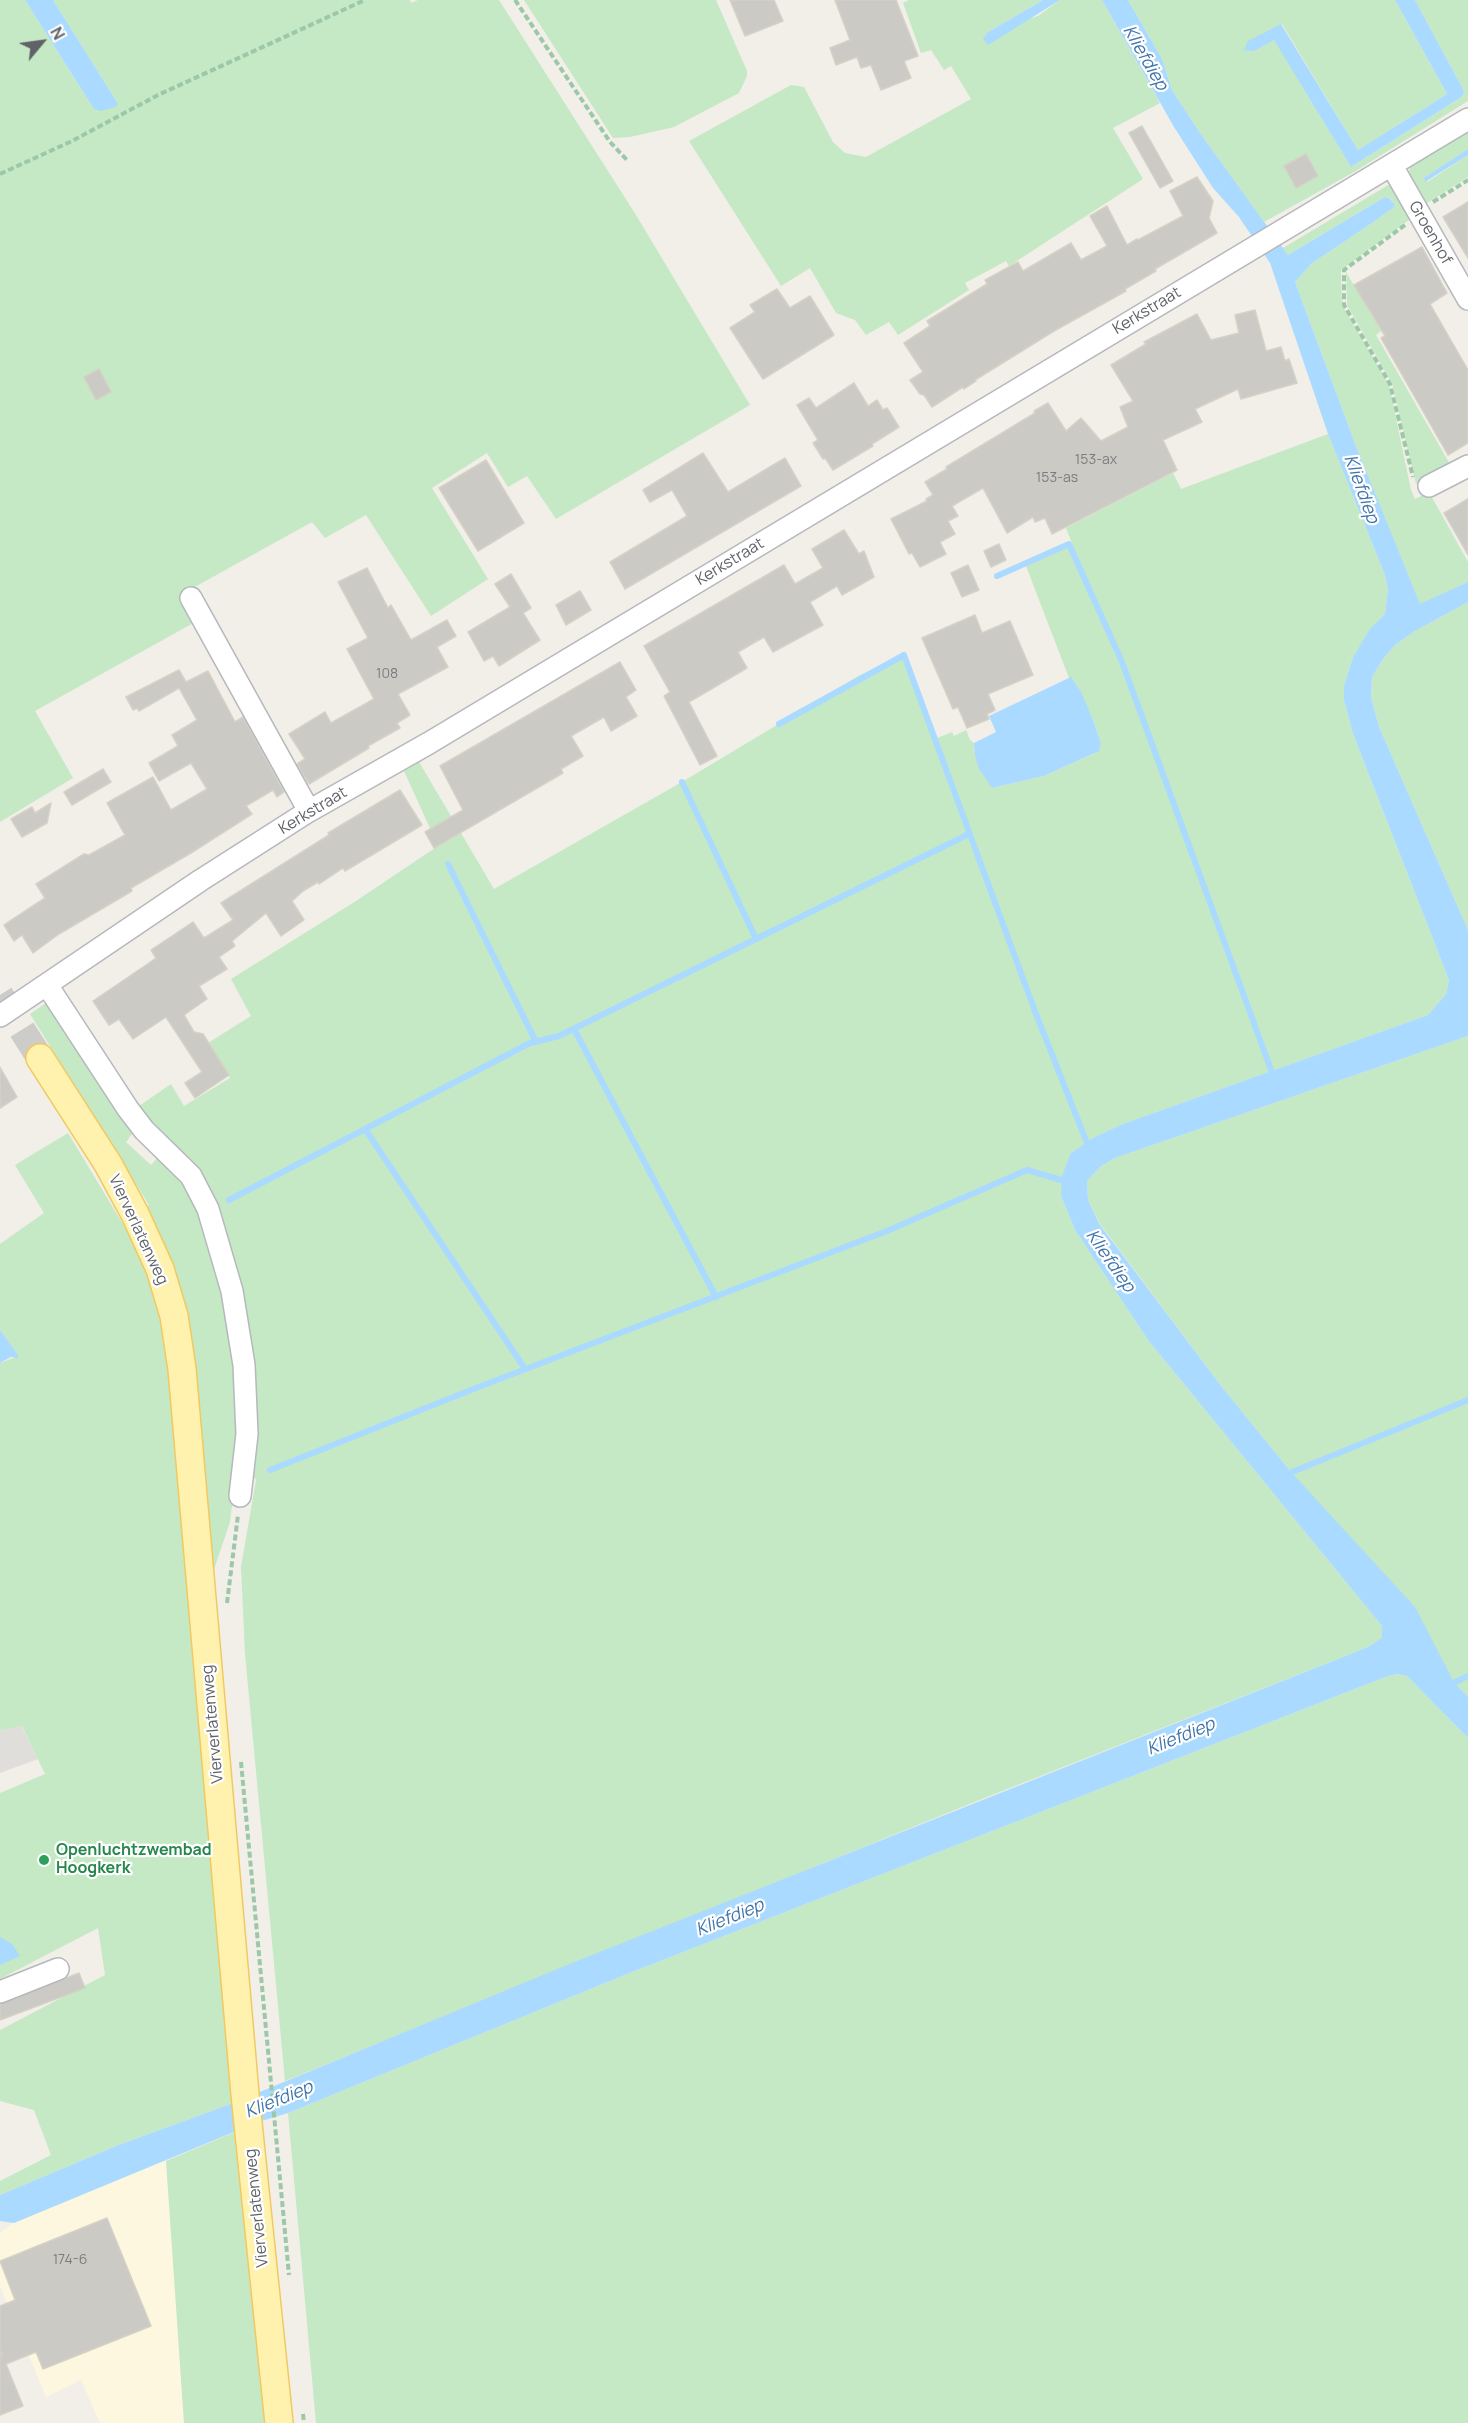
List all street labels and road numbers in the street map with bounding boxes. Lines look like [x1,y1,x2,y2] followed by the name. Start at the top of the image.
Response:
[1404,198,1456,268] street label: Groenhof
[1109,283,1185,339] street label: Kerkstraat
[692,534,768,590] street label: Kerkstraat
[275,783,351,839] street label: Kerkstraat
[104,1172,172,1288] street label: Vierverlatenweg
[198,1664,228,1784] street label: Vierverlatenweg
[241,2148,273,2268] street label: Vierverlatenweg

